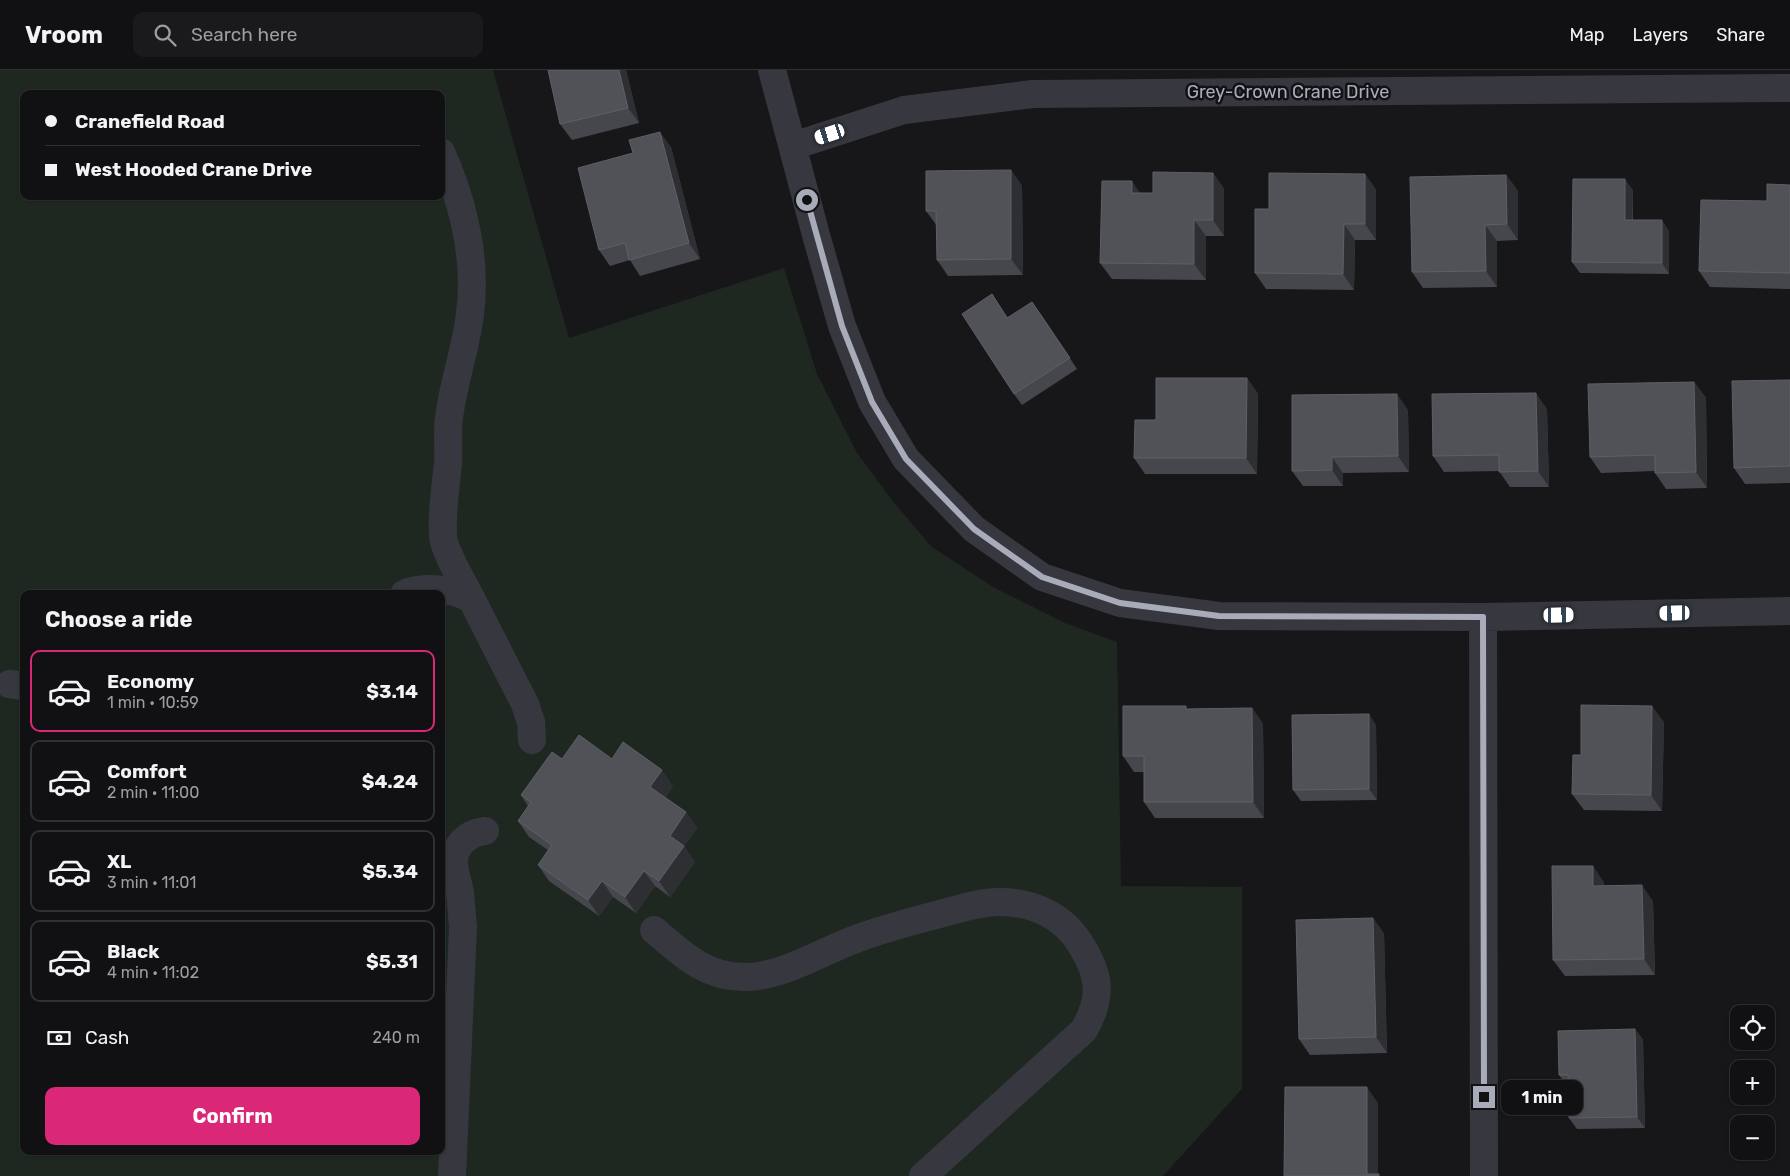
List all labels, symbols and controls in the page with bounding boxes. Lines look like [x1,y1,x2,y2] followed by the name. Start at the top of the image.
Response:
[133,12,483,57] search box
[25,21,103,49] text: Vroom
[151,21,179,49] icon: search
[191,23,297,46] text: Search here
[1570,24,1605,46] text: Map
[1633,24,1688,46] text: Layers
[1716,24,1765,46] text: Share
[1187,81,1389,103] street label: Grey-Crown Crane Drive
[75,110,225,133] text: Cranefield Road
[813,122,846,146] car
[75,158,312,181] text: West Hooded Crane Drive
[796,189,818,211] route start
[1659,605,1690,621] car
[45,606,192,633] text: Choose a ride
[1543,607,1574,623] car
[47,669,92,714] icon: car
[107,670,194,693] text: Economy
[366,680,418,703] text: $3.14
[107,693,199,712] text: 1 min · 10:59
[47,759,92,804] icon: car
[107,760,187,783] text: Comfort
[362,770,418,793] text: $4.24
[107,783,199,802] text: 2 min · 11:00
[47,849,92,894] icon: car
[107,850,131,873] text: XL
[362,860,418,883] text: $5.34
[107,873,196,892] text: 3 min · 11:01
[47,939,92,984] icon: car
[107,940,159,963] text: Black
[366,950,418,973] text: $5.31
[107,963,199,982] text: 4 min · 11:02
[1730,1005,1775,1160] map controls
[1730,1005,1775,1050] button: locate
[45,1024,73,1052] icon: cash
[85,1026,129,1049] text: Cash
[373,1028,420,1047] text: 240 m
[1730,1060,1775,1105] button: +
[1502,1080,1584,1114] callout: 1 min
[1473,1086,1495,1108] route end
[45,1087,420,1145] button: Confirm
[1522,1088,1562,1107] text: 1 min
[1730,1115,1775,1160] button: −

